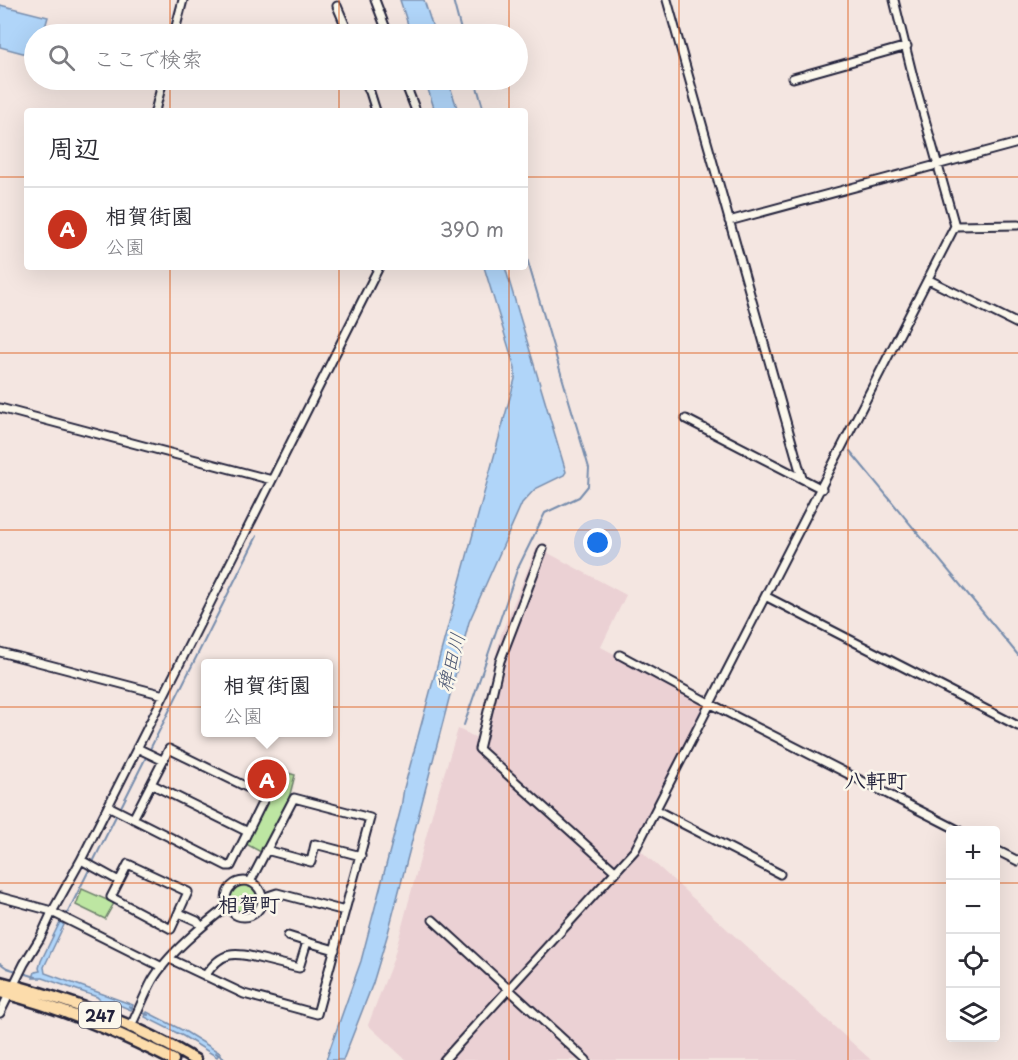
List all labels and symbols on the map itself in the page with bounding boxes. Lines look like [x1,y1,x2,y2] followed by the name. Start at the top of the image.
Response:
[583,528,612,557] your location
[428,629,472,695] water label: 稗田川
[248,756,286,802] pin: A
[845,763,908,795] district label: 八軒町
[218,887,281,919] district label: 相賀町
[79,1002,121,1028] road number: 247

